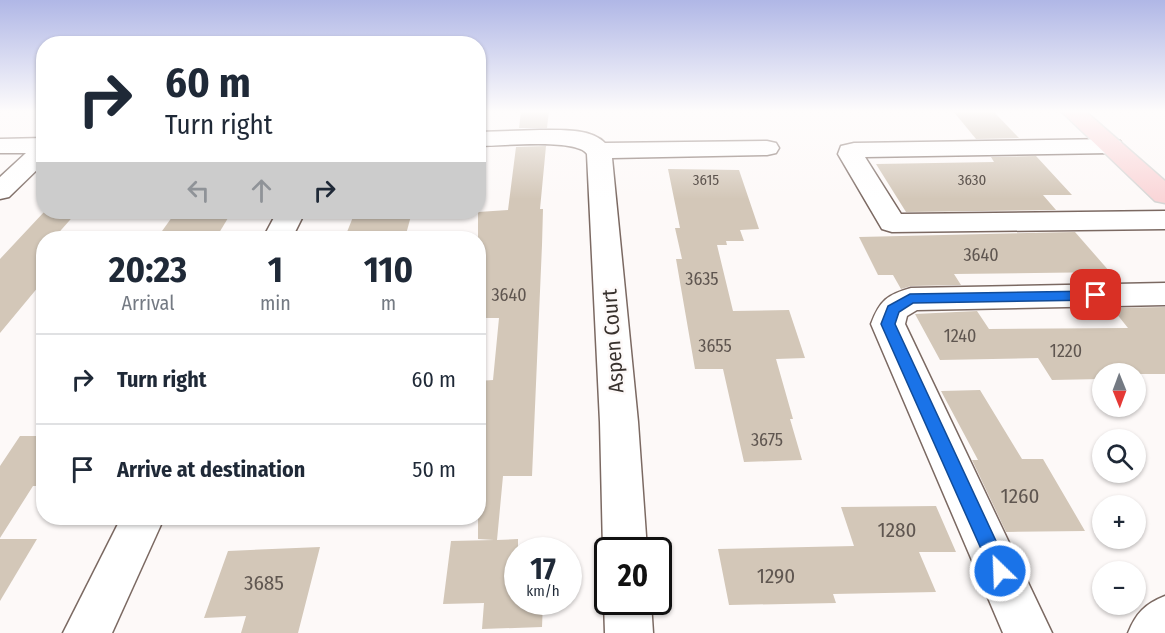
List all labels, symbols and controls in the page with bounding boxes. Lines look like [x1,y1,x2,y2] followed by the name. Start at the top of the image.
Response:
[165,58,251,108] text: 60 m
[66,60,144,138] icon: right
[165,109,273,141] text: Turn right
[693,171,719,189] house number: 3615
[958,171,986,189] house number: 3630
[182,174,215,207] icon: left
[245,174,278,207] icon: ahead
[308,174,341,207] icon: right
[963,244,999,266] house number: 3640
[109,248,187,292] text: 20:23
[268,248,283,292] text: 1
[364,248,413,292] text: 110
[685,268,719,290] house number: 3635
[1070,269,1121,320] pin
[1079,278,1112,311] icon: arrive
[491,284,527,306] house number: 3640
[596,288,630,394] street label: Aspen Court
[121,291,174,315] text: Arrival
[260,291,291,315] text: min
[381,291,396,315] text: m
[944,325,976,347] house number: 1240
[698,335,732,357] house number: 3655
[1050,340,1082,362] house number: 1220
[66,363,99,396] icon: right
[1092,363,1146,417] north arrow
[1092,363,1146,615] map controls
[117,366,206,393] text: Turn right
[412,366,456,393] text: 60 m
[751,429,783,451] house number: 3675
[1092,429,1146,483] button: search
[66,453,99,486] icon: arrive
[117,456,305,483] text: Arrive at destination
[412,456,456,483] text: 50 m
[1001,483,1039,509] house number: 1260
[1092,495,1146,549] button: +
[878,517,916,543] house number: 1280
[594,537,672,615] speed limit sign: 20
[968,539,1032,603] position arrow
[530,551,556,587] text: 17
[1092,561,1146,615] button: −
[757,563,795,589] house number: 1290
[244,570,284,596] house number: 3685
[526,582,560,600] text: km/h

